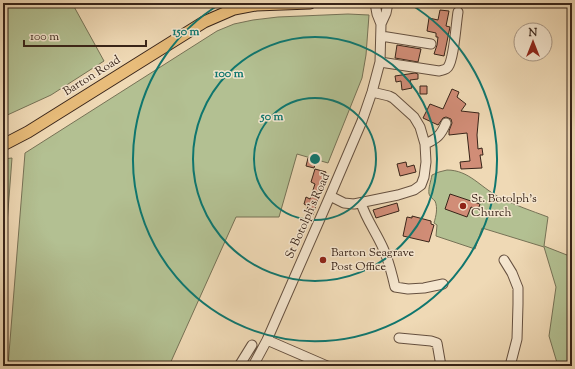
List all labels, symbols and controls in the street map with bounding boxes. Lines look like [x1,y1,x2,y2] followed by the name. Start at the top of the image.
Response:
[24,22,146,48] scale bar
[513,22,553,62] north arrow
[171,23,200,41] text: 150 m
[528,25,538,41] text: N
[30,28,59,46] text: 100 m
[60,51,124,101] street label: Barton Road
[213,65,244,83] text: 100 m
[260,108,284,126] text: 50 m
[308,152,322,166] centre of rings
[281,170,335,262] street label: St Botolph's Road
[471,190,537,222] place label: St. Botolph's Church
[458,201,468,211] marker: St. Botolph's Church
[331,244,414,276] place label: Barton Seagrave Post Office
[318,255,328,265] marker: Barton Seagrave Post Office

